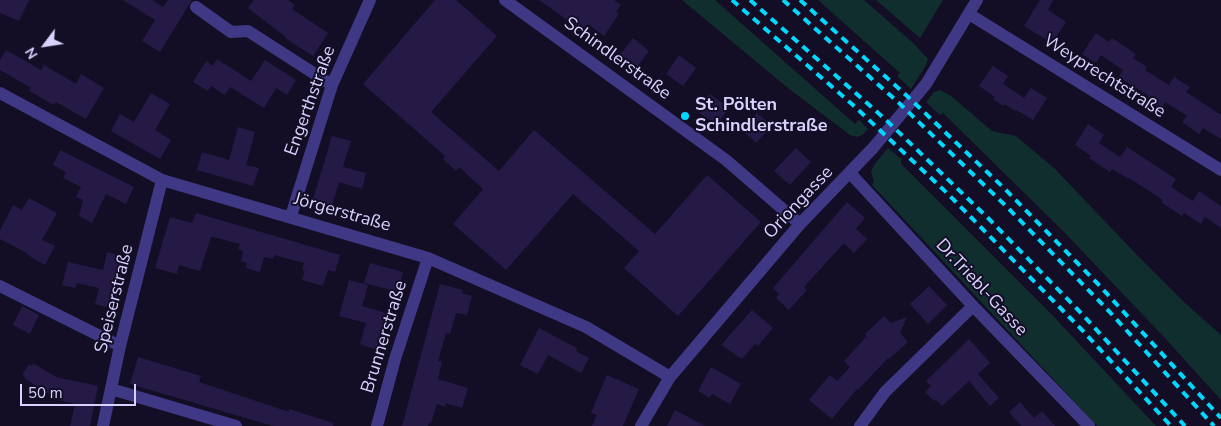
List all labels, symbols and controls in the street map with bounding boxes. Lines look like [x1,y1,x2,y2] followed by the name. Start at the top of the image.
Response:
[559,13,675,105] street label: Schindlerstraße
[20,20,70,70] north arrow
[1039,31,1169,123] street label: Weyprechtstraße
[281,43,341,159] street label: Engerthstraße
[21,44,43,62] text: N
[695,95,828,138] place label: St. Pölten Schindlerstraße
[679,110,691,122] marker: St. Pölten Schindlerstraße
[760,162,838,244] street label: Oriongasse
[291,189,393,237] street label: Jörgerstraße
[931,235,1031,341] street label: Dr.Triebl-Gasse
[91,242,139,356] street label: Speiserstraße
[358,278,412,396] street label: Brunnerstraße
[22,374,139,406] scale bar
[28,383,63,403] text: 50 m

